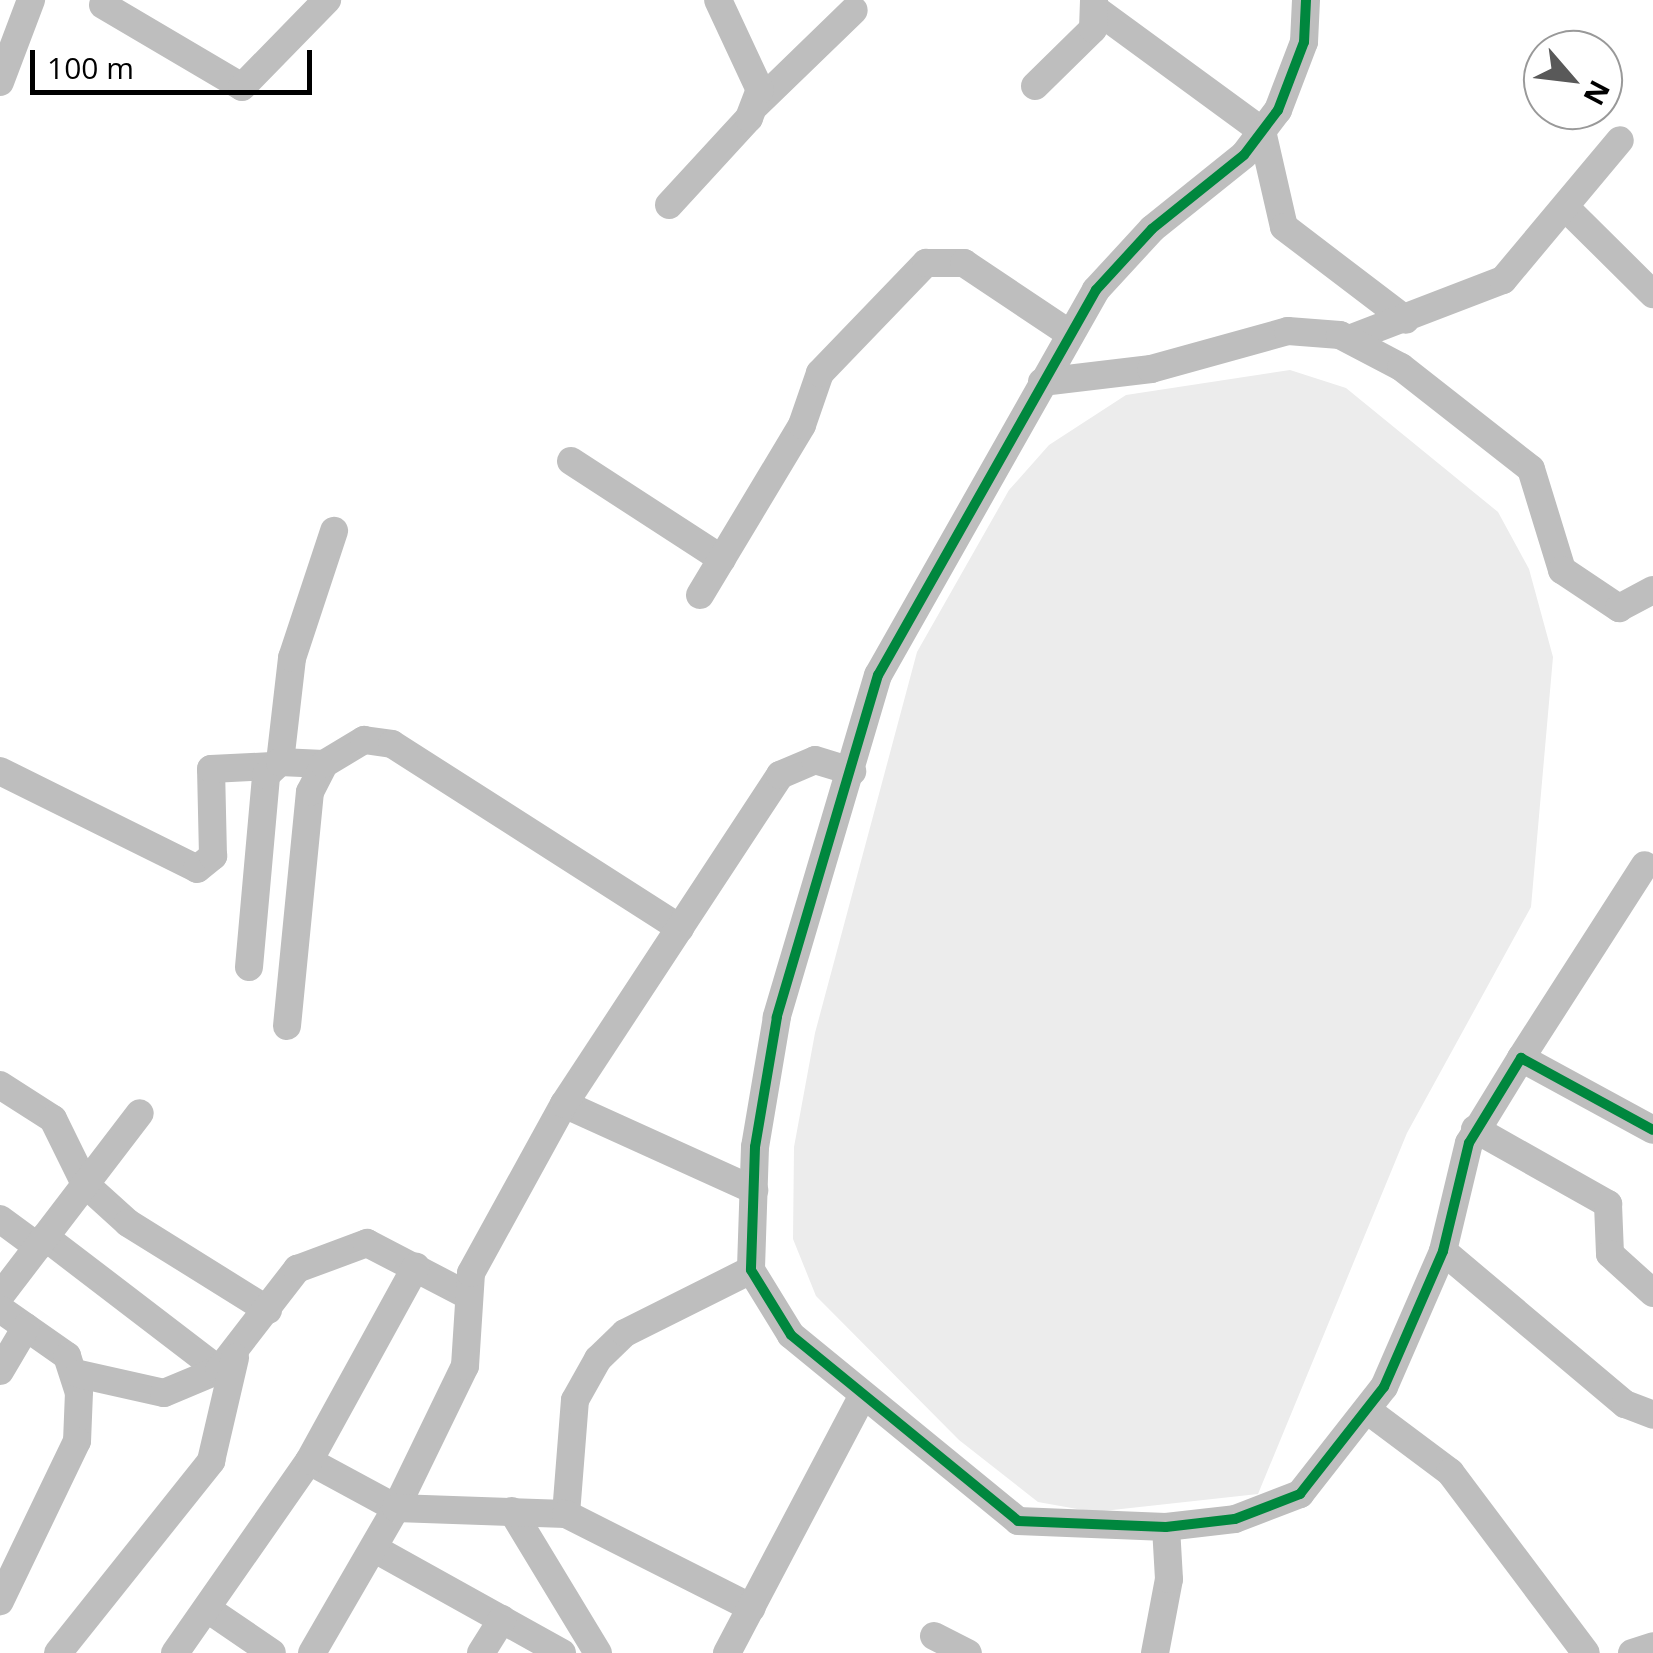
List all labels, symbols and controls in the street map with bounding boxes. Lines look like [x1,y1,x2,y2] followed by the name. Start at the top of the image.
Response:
[35,30,318,92] scale bar
[1523,30,1623,130] north arrow
[47,47,134,88] text: 100 m
[1576,74,1620,112] text: N

